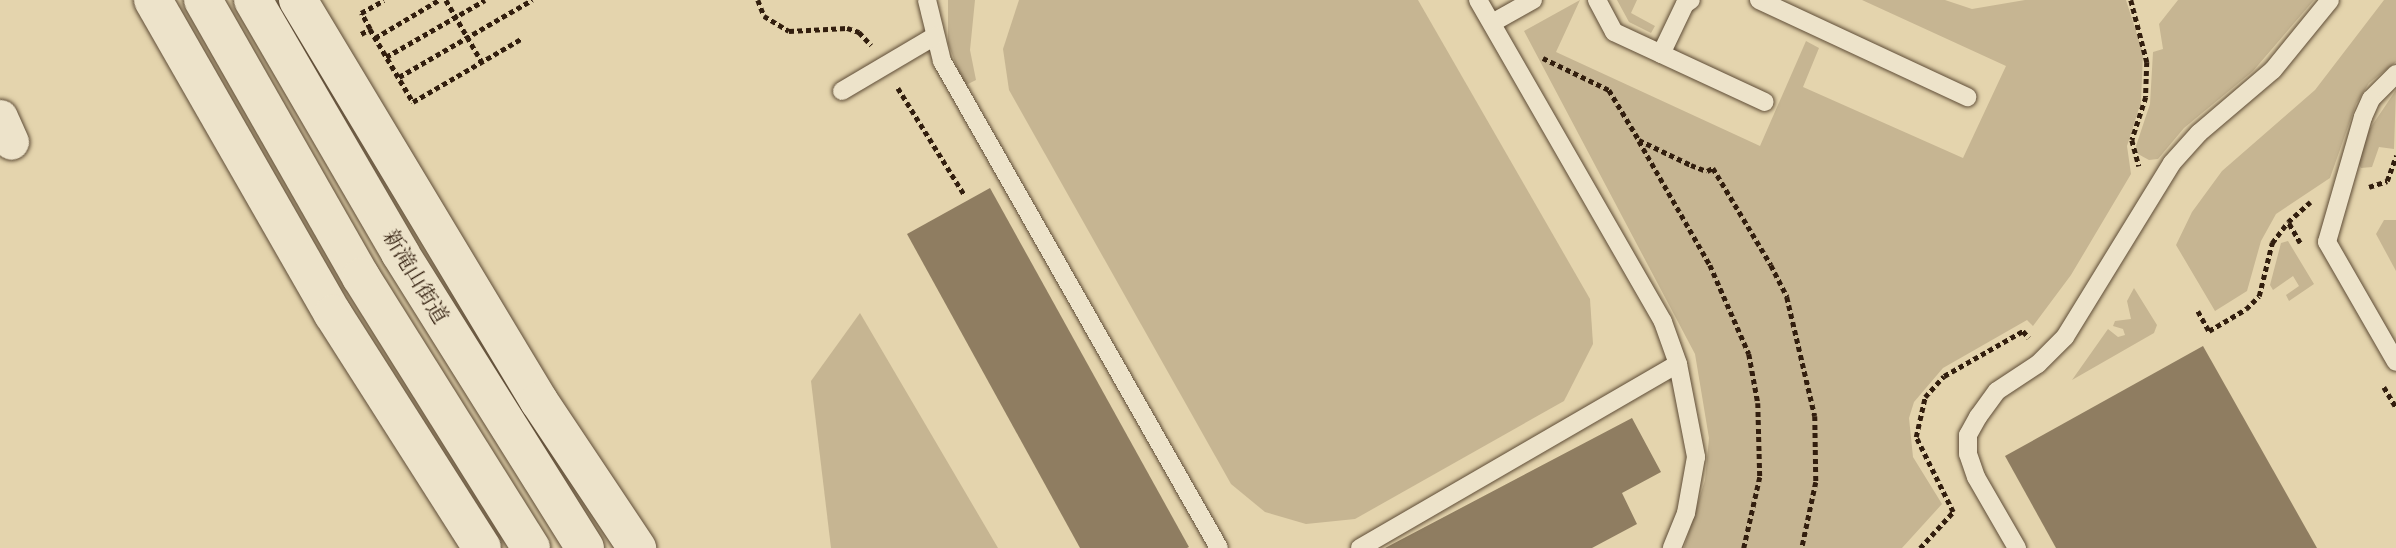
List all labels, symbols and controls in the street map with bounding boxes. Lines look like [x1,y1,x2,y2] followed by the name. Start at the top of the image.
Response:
[377,226,453,328] street label: 新滝山街道

